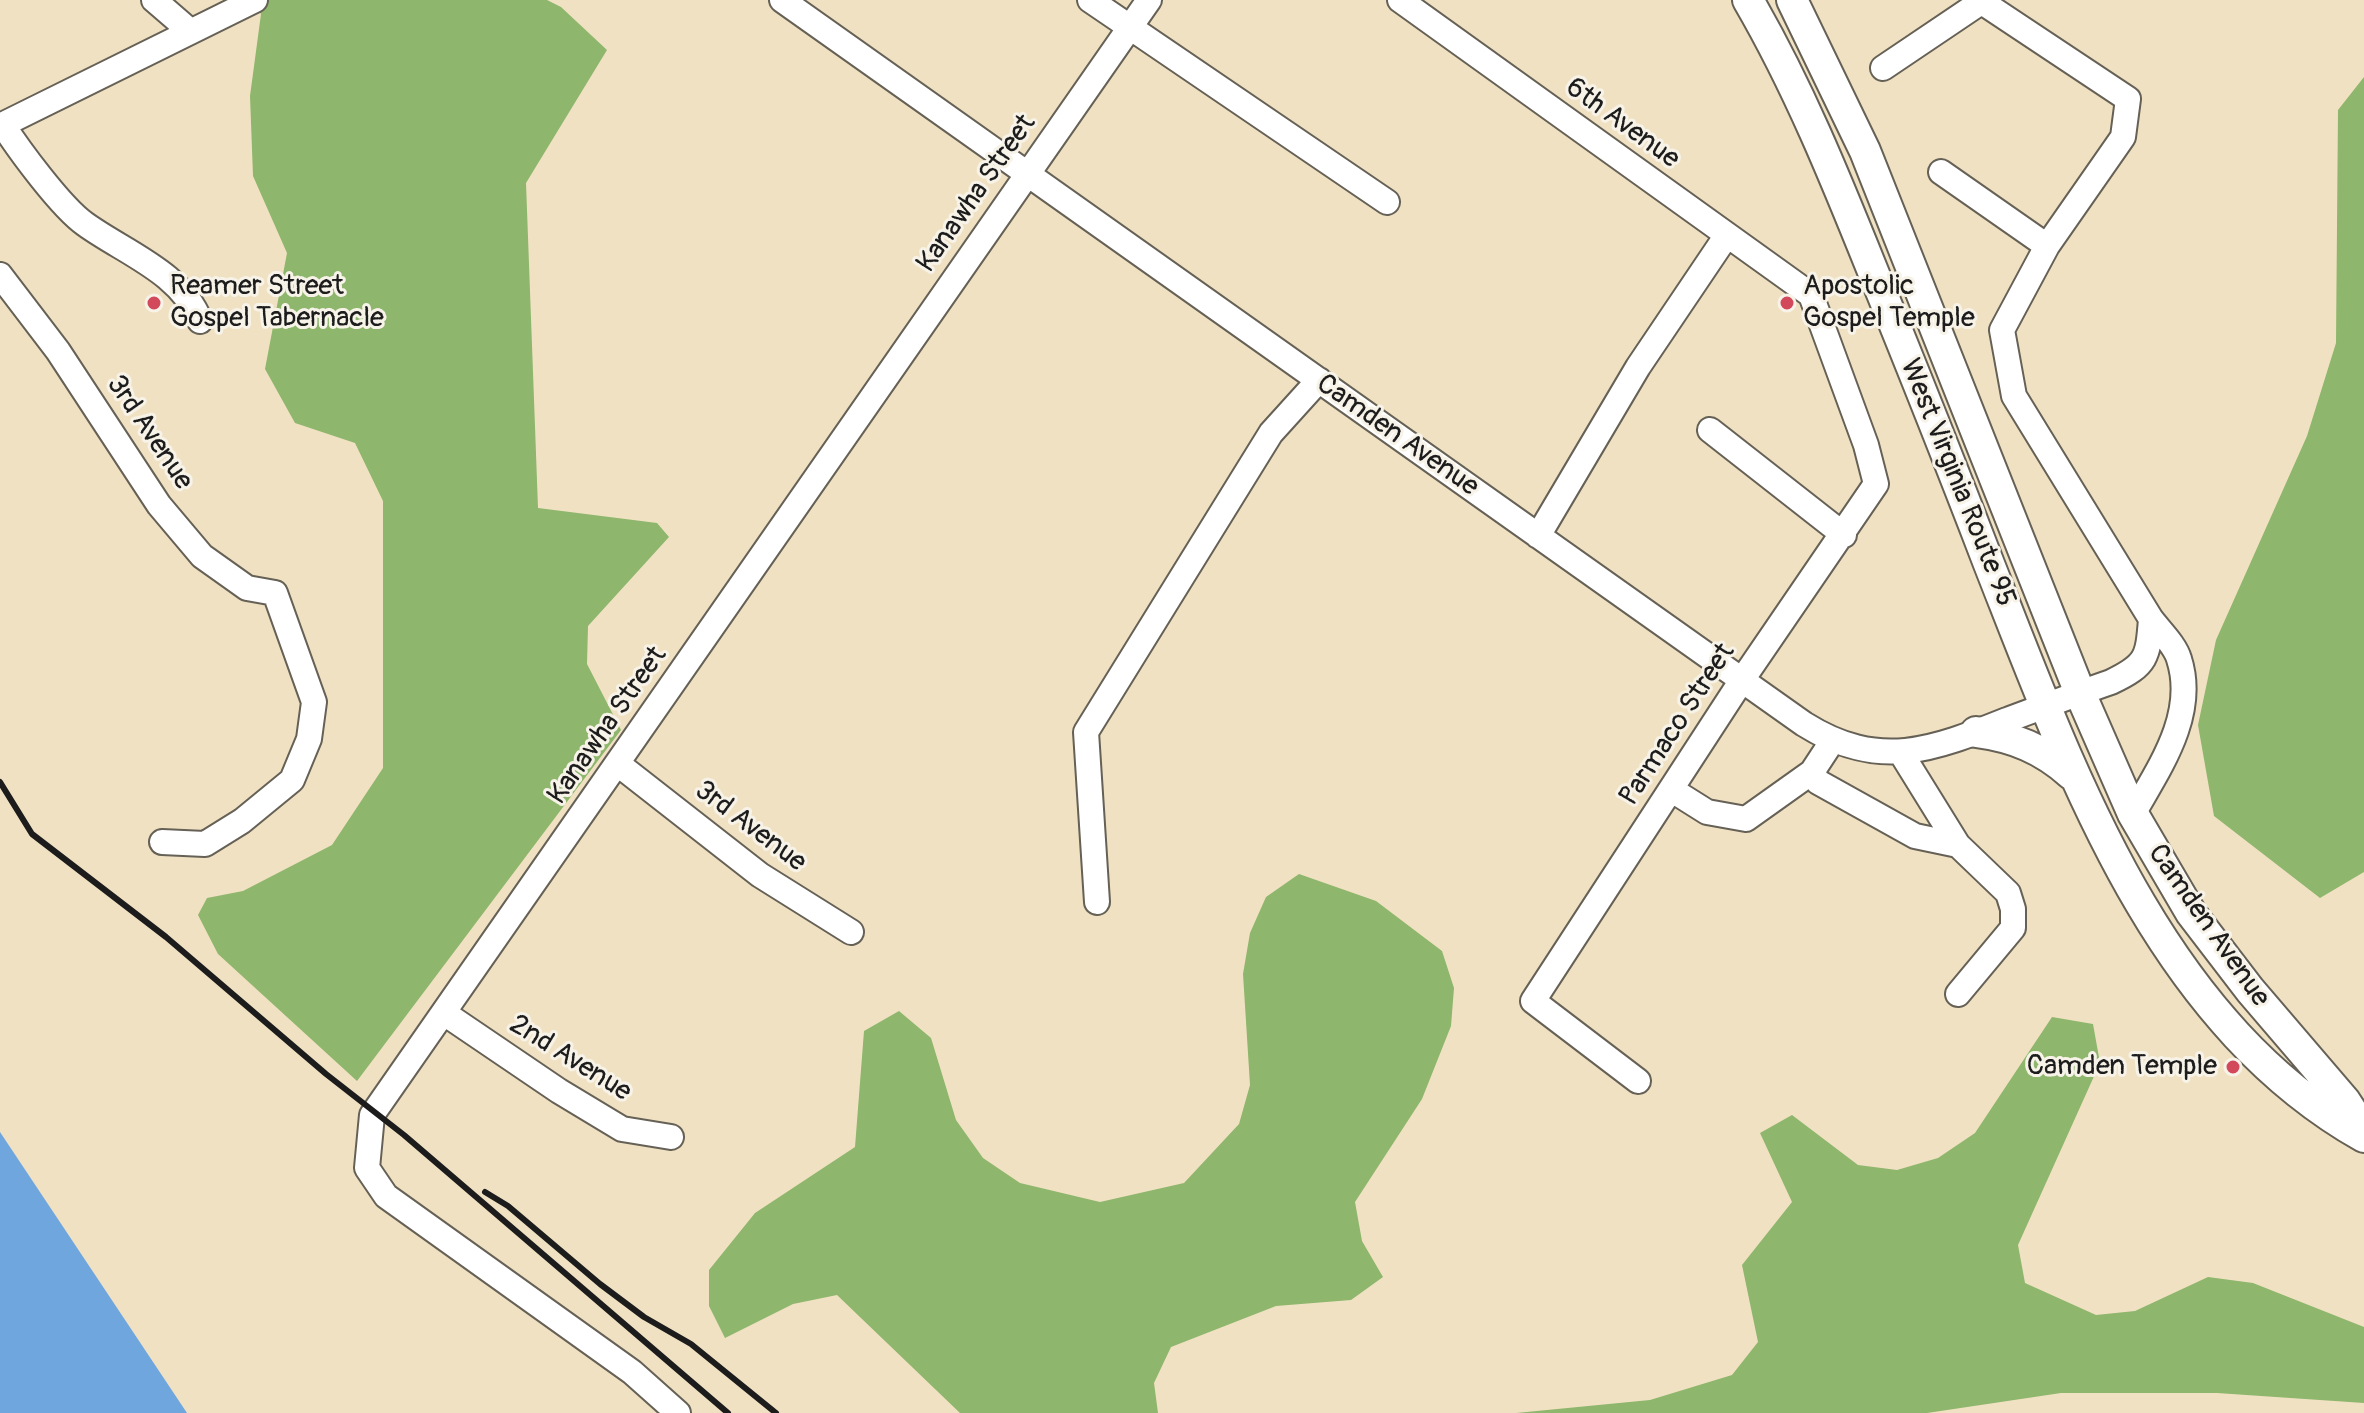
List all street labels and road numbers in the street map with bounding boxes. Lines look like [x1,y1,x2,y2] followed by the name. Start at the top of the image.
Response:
[1558,71,1686,177] street label: 6th Avenue
[910,109,1044,279] street label: Kanawha Street
[1892,354,2022,612] street label: West Virginia Route 95
[1309,368,1485,504] street label: Camden Avenue
[98,369,200,497] street label: 3rd Avenue
[1613,638,1743,812] street label: Parmaco Street
[541,641,675,811] street label: Kanawha Street
[688,774,812,880] street label: 3rd Avenue
[2140,838,2276,1014] street label: Camden Avenue
[503,1008,637,1110] street label: 2nd Avenue

